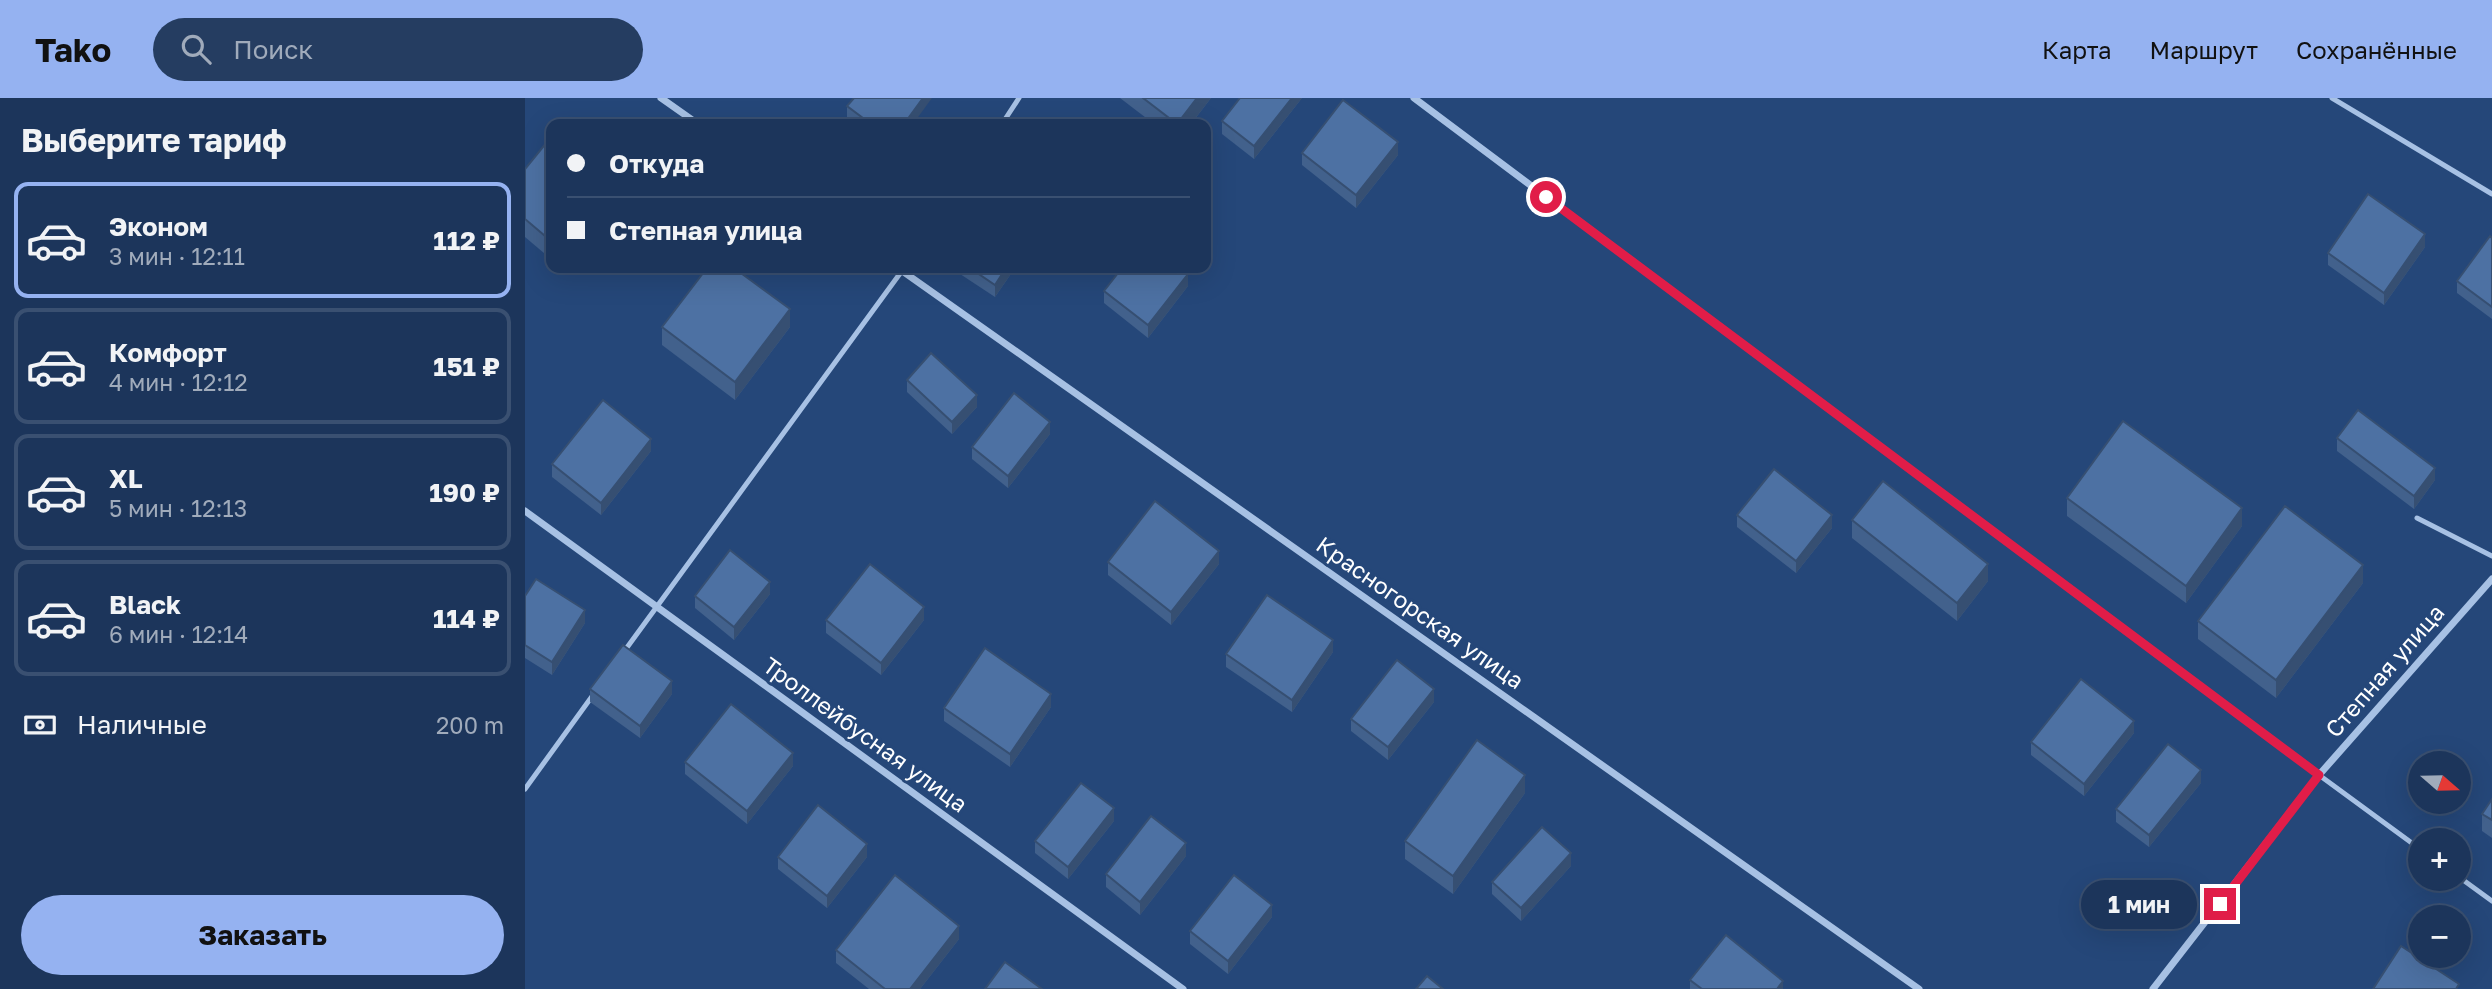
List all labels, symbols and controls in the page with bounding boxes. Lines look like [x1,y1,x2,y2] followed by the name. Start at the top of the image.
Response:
[153,18,643,81] search box
[35,30,111,69] text: Tako
[177,30,215,68] icon: search
[233,34,313,65] text: Поиск
[2042,35,2112,64] text: Карта
[2150,35,2258,64] text: Маршрут
[2296,35,2457,64] text: Сохранённые
[21,121,287,159] text: Выберите тариф
[609,148,704,179] text: Откуда
[1530,181,1562,213] route start
[25,209,88,272] icon: car
[109,211,208,242] text: Эконом
[609,215,802,246] text: Степная улица
[433,225,500,256] text: 112 ₽
[109,242,245,270] text: 3 мин · 12:11
[25,335,88,398] icon: car
[109,337,227,368] text: Комфорт
[433,351,500,382] text: 151 ₽
[109,368,248,396] text: 4 мин · 12:12
[25,461,88,524] icon: car
[109,463,143,494] text: XL
[429,477,500,508] text: 190 ₽
[109,494,247,522] text: 5 мин · 12:13
[1312,530,1530,694] street label: Красногорская улица
[25,587,88,650] icon: car
[109,589,181,620] text: Black
[2319,598,2450,743] street label: Степная улица
[433,603,500,634] text: 114 ₽
[109,620,248,648] text: 6 мин · 12:14
[758,651,973,818] street label: Троллейбусная улица
[21,706,59,744] icon: cash
[77,709,207,740] text: Наличные
[436,711,504,739] text: 200 m
[2408,751,2471,814] north arrow
[2408,751,2471,968] map controls
[2408,828,2471,891] button: +
[2080,880,2195,928] callout: 1 мин
[2204,888,2236,920] route end
[2108,890,2170,918] text: 1 мин
[21,895,504,975] button: Заказать
[2408,905,2471,968] button: −

